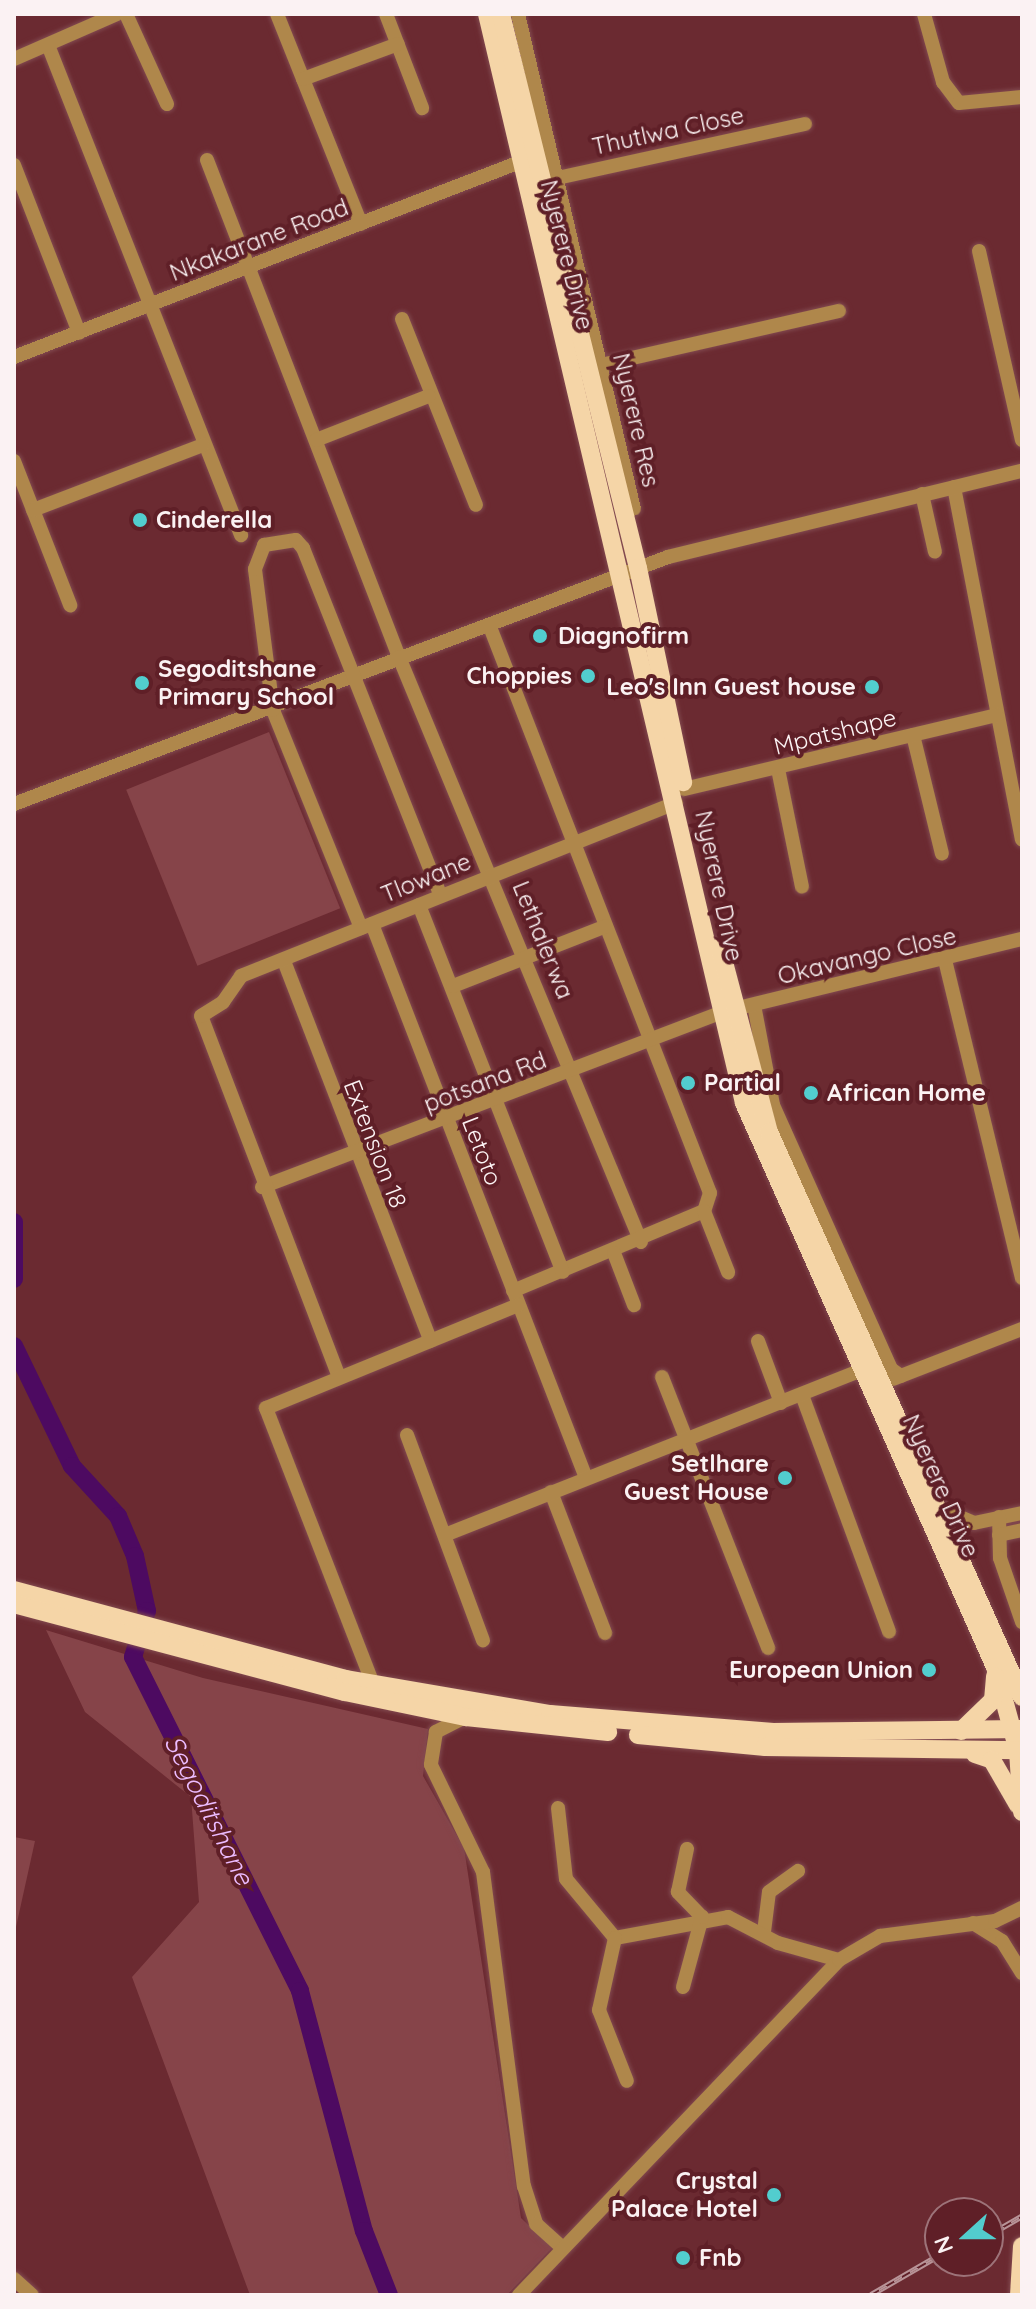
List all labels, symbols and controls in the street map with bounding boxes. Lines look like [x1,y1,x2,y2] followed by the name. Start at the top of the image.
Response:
[589,101,747,161] street label: Thutlwa Close
[534,177,600,333] street label: Nyerere Drive
[166,193,352,287] street label: Nkakarane Road
[607,350,665,490] street label: Nyerere Res
[156,506,272,534] place label: Cinderella
[131,511,149,529] marker: Cinderella
[558,622,689,650] place label: Diagnofirm
[529,625,551,647] marker: Diagnofirm
[158,655,334,711] place label: Segoditshane Primary School
[466,662,572,690] place label: Choppies
[579,667,597,685] marker: Choppies
[606,673,856,701] place label: Leo's Inn Guest house
[133,674,151,692] marker: Segoditshane Primary School
[863,678,881,696] marker: Leo's Inn Guest house
[771,703,899,761] street label: Mpatshape
[689,808,749,964] street label: Nyerere Drive
[377,847,475,909] street label: Tlowane
[506,877,580,1003] street label: Lethalerwa
[775,921,959,991] street label: Okavango Close
[420,1045,550,1119] street label: potsana Rd
[704,1069,781,1097] place label: Partial
[679,1074,697,1092] marker: Partial
[337,1076,413,1212] street label: Extension 18
[827,1079,986,1107] place label: African Home
[802,1084,820,1102] marker: African Home
[456,1113,508,1189] street label: Letoto
[897,1410,985,1562] street label: Nyerere Drive
[624,1450,769,1506] place label: Setlhare Guest House
[776,1469,794,1487] marker: Setlhare Guest House
[729,1656,913,1684] place label: European Union
[920,1661,938,1679] marker: European Union
[158,1730,260,1890] water label: Segoditshane
[611,2167,758,2223] place label: Crystal Palace Hotel
[765,2186,783,2204] marker: Crystal Palace Hotel
[924,2197,1004,2277] north arrow
[927,2232,959,2257] text: N
[699,2244,742,2272] place label: Fnb
[674,2249,692,2267] marker: Fnb

